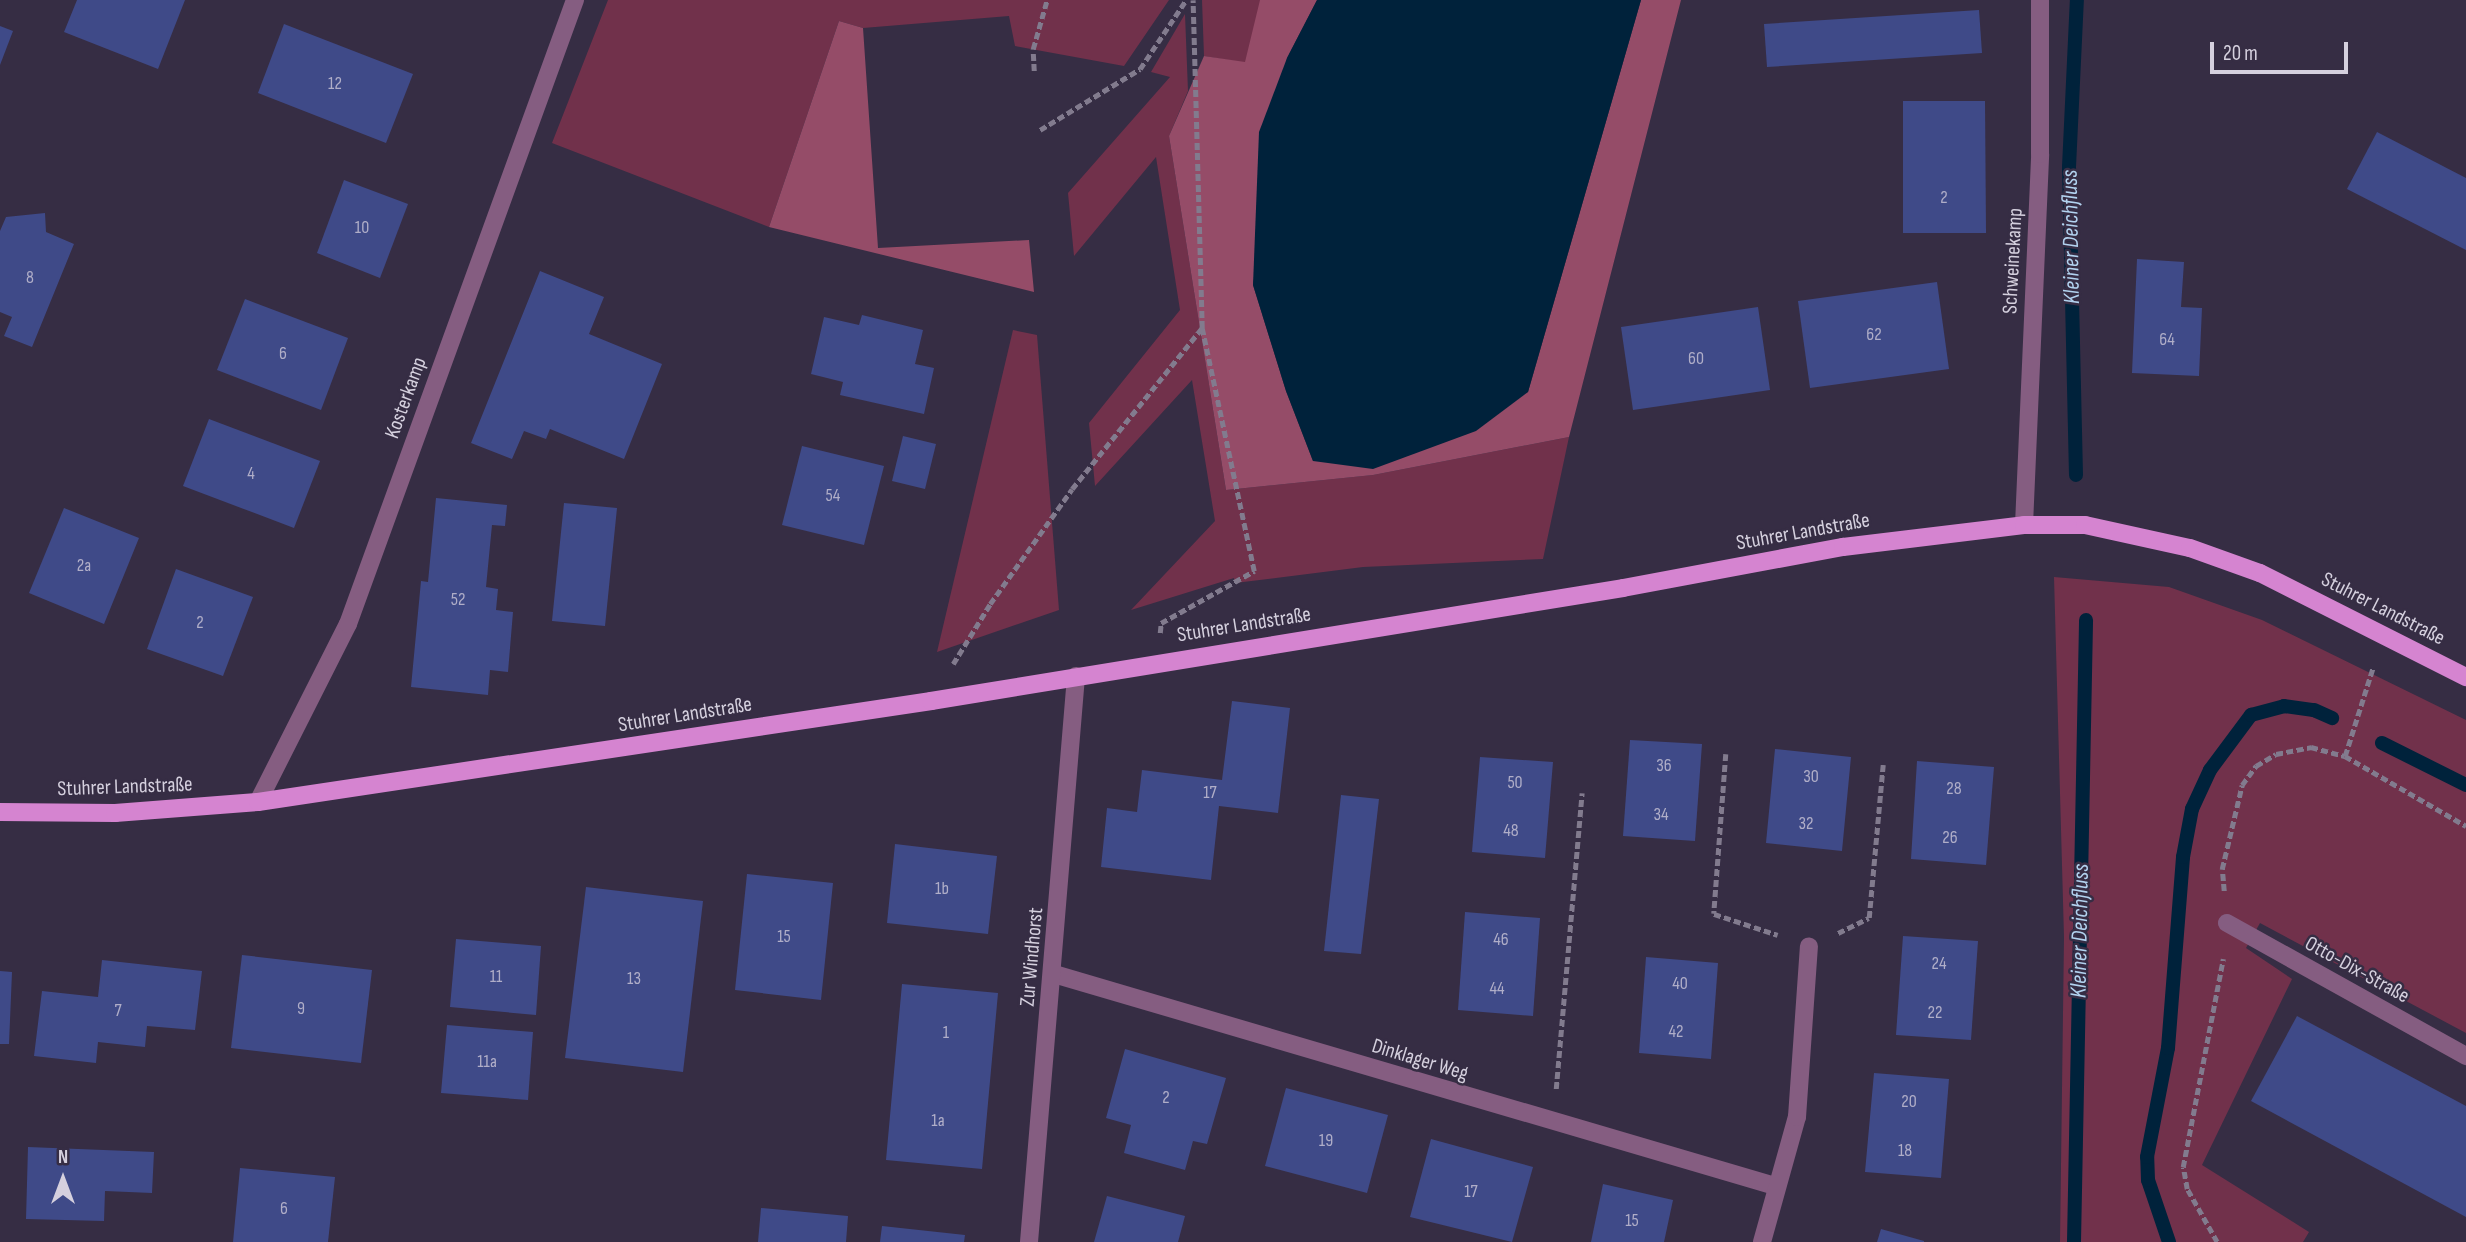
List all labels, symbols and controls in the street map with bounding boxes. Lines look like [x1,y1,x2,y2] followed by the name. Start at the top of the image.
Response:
[2214,28,2352,72] scale bar
[2223,41,2258,66] text: 20 m
[328,73,342,95] house number: 12
[2056,170,2086,304] water label: Kleiner Deichfluss
[1940,187,1948,209] house number: 2
[1998,207,2028,315] street label: Schweinekamp
[355,217,369,239] house number: 10
[26,267,34,289] house number: 8
[1866,324,1882,346] house number: 62
[2159,329,2175,351] house number: 64
[279,343,287,365] house number: 6
[1688,348,1704,370] house number: 60
[380,354,432,442] street label: Kosterkamp
[247,463,255,485] house number: 4
[826,485,840,507] house number: 54
[1734,508,1872,556] street label: Stuhrer Landstraße
[77,555,91,577] house number: 2a
[2317,567,2449,651] street label: Stuhrer Landstraße
[451,589,465,611] house number: 52
[1175,602,1313,648] street label: Stuhrer Landstraße
[196,612,204,634] house number: 2
[616,692,754,738] street label: Stuhrer Landstraße
[1656,755,1672,777] house number: 36
[1803,766,1819,788] house number: 30
[57,772,193,802] street label: Stuhrer Landstraße
[1507,772,1523,794] house number: 50
[1946,778,1962,800] house number: 28
[1203,782,1217,804] house number: 17
[1653,804,1669,826] house number: 34
[1799,813,1813,835] house number: 32
[1503,820,1519,842] house number: 48
[1942,827,1958,849] house number: 26
[2065,864,2095,998] water label: Kleiner Deichfluss
[935,878,949,900] house number: 1b
[1015,906,1049,1008] street label: Zur Windhorst
[777,926,791,948] house number: 15
[1493,929,1509,951] house number: 46
[2300,931,2414,1009] street label: Otto-Dix-Straße
[1932,953,1946,975] house number: 24
[490,966,502,988] house number: 11
[627,968,641,990] house number: 13
[1672,973,1688,995] house number: 40
[1489,978,1505,1000] house number: 44
[297,998,305,1020] house number: 9
[114,1000,122,1022] house number: 7
[1928,1002,1942,1024] house number: 22
[1668,1021,1684,1043] house number: 42
[943,1022,949,1044] house number: 1
[1369,1033,1471,1087] street label: Dinklager Weg
[477,1051,497,1073] house number: 11a
[1162,1087,1170,1109] house number: 2
[1901,1091,1917,1113] house number: 20
[931,1110,945,1132] house number: 1a
[1319,1130,1333,1152] house number: 19
[1898,1140,1912,1162] house number: 18
[28,1144,98,1214] north arrow
[58,1146,68,1169] text: N
[1464,1181,1478,1203] house number: 17
[280,1198,288,1220] house number: 6
[1625,1210,1639,1232] house number: 15

